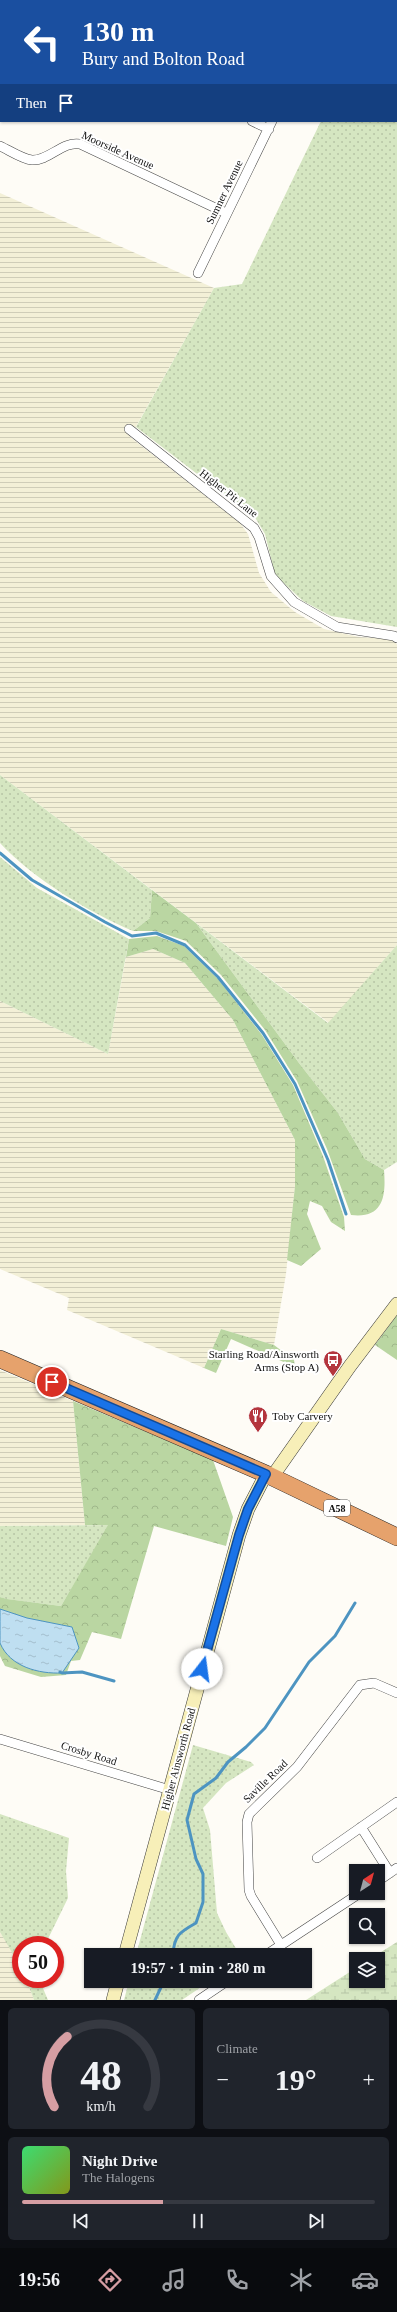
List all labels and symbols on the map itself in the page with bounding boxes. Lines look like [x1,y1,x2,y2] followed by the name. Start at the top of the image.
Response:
[80,129,156,171] street label: Moorside Avenue
[203,158,245,226] street label: Sumner Avenue
[198,467,260,519] street label: Higher Pit Lane
[209,1348,319,1374] place label: Starling Road/Ainsworth Arms (Stop A)
[322,1349,344,1377] bus stop icon: Starling Road/Ainsworth Arms (Stop A)
[35,1365,69,1399] pin
[247,1405,269,1433] restaurant icon: Toby Carvery
[272,1410,333,1422] place label: Toby Carvery
[324,1500,350,1516] road number: A58
[181,1648,223,1690] position arrow
[159,1706,198,1811] street label: Higher Ainsworth Road
[60,1739,119,1767] street label: Crosby Road
[240,1757,290,1805] street label: Saville Road
[349,1864,385,1900] north arrow
[12,1936,64,1988] speed limit sign: 50

